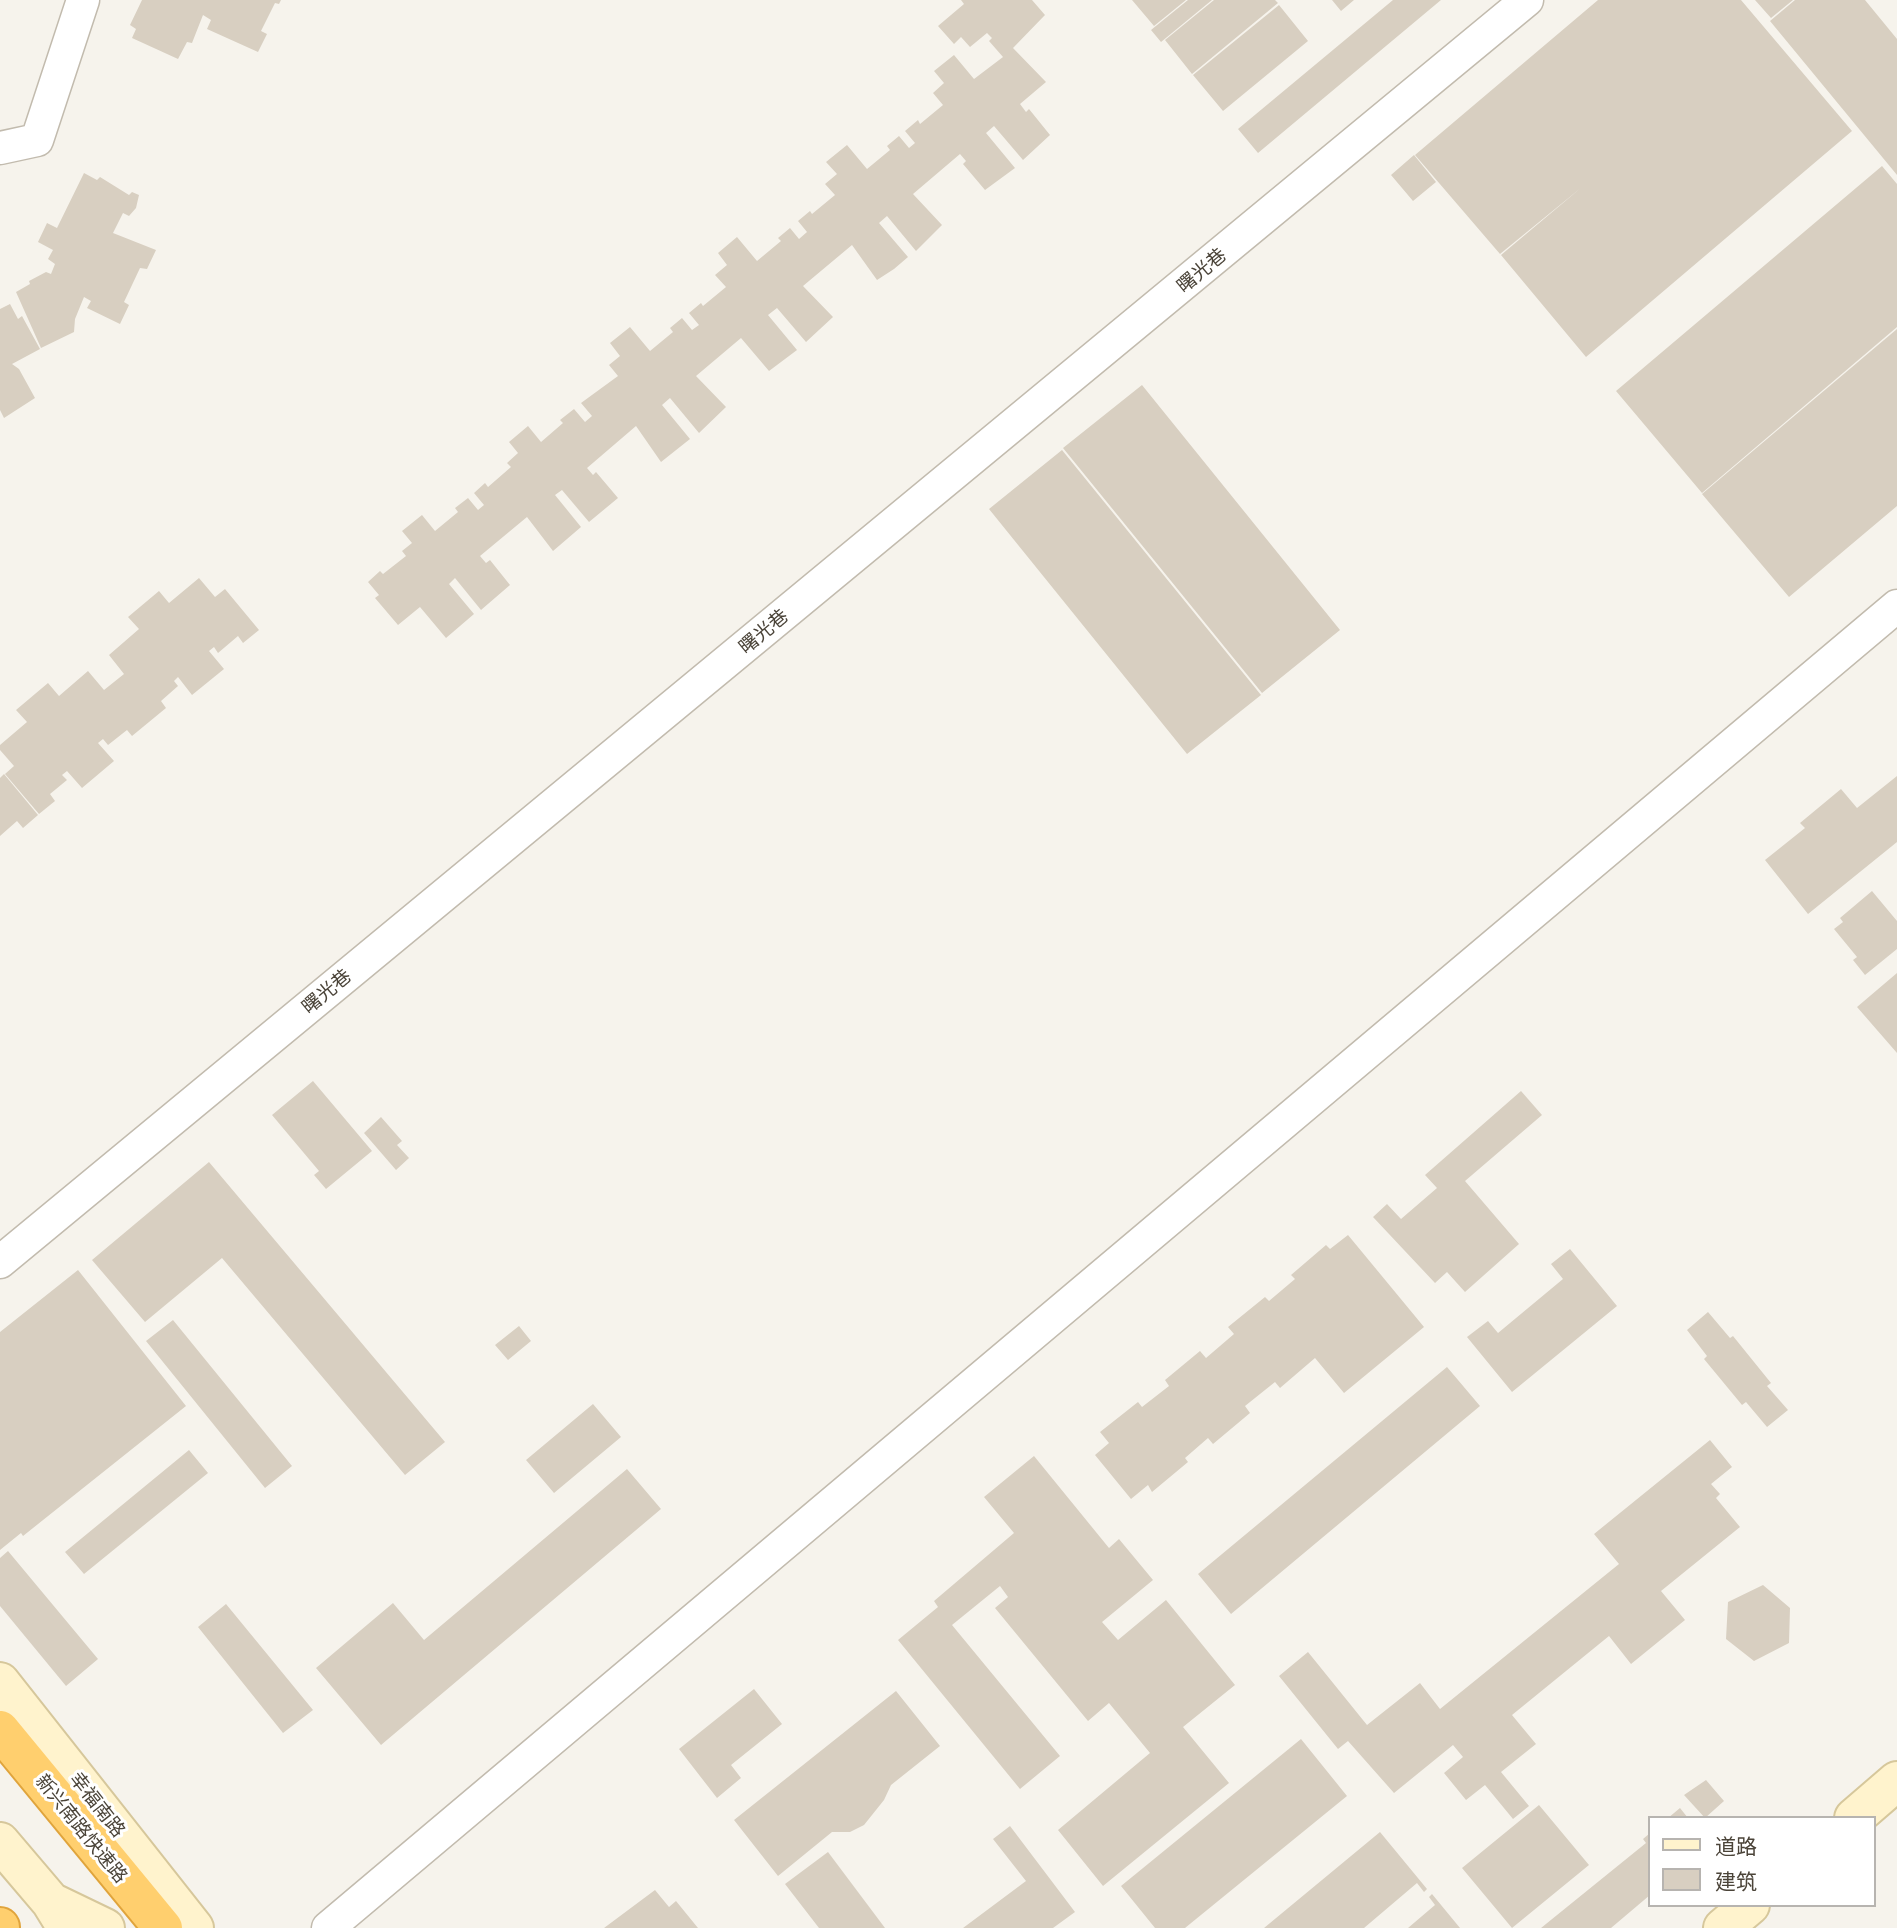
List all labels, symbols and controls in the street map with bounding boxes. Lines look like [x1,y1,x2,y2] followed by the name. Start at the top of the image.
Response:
[1173,244,1231,298] street label: 曙光巷
[735,605,793,659] street label: 曙光巷
[298,965,356,1019] street label: 曙光巷
[65,1768,129,1842] street label: 幸福南路
[30,1770,132,1888] street label: 新兴南路快速路
[1648,1816,1876,1907] legend
[1715,1833,1757,1859] text: 道路
[1715,1868,1757,1894] text: 建筑

